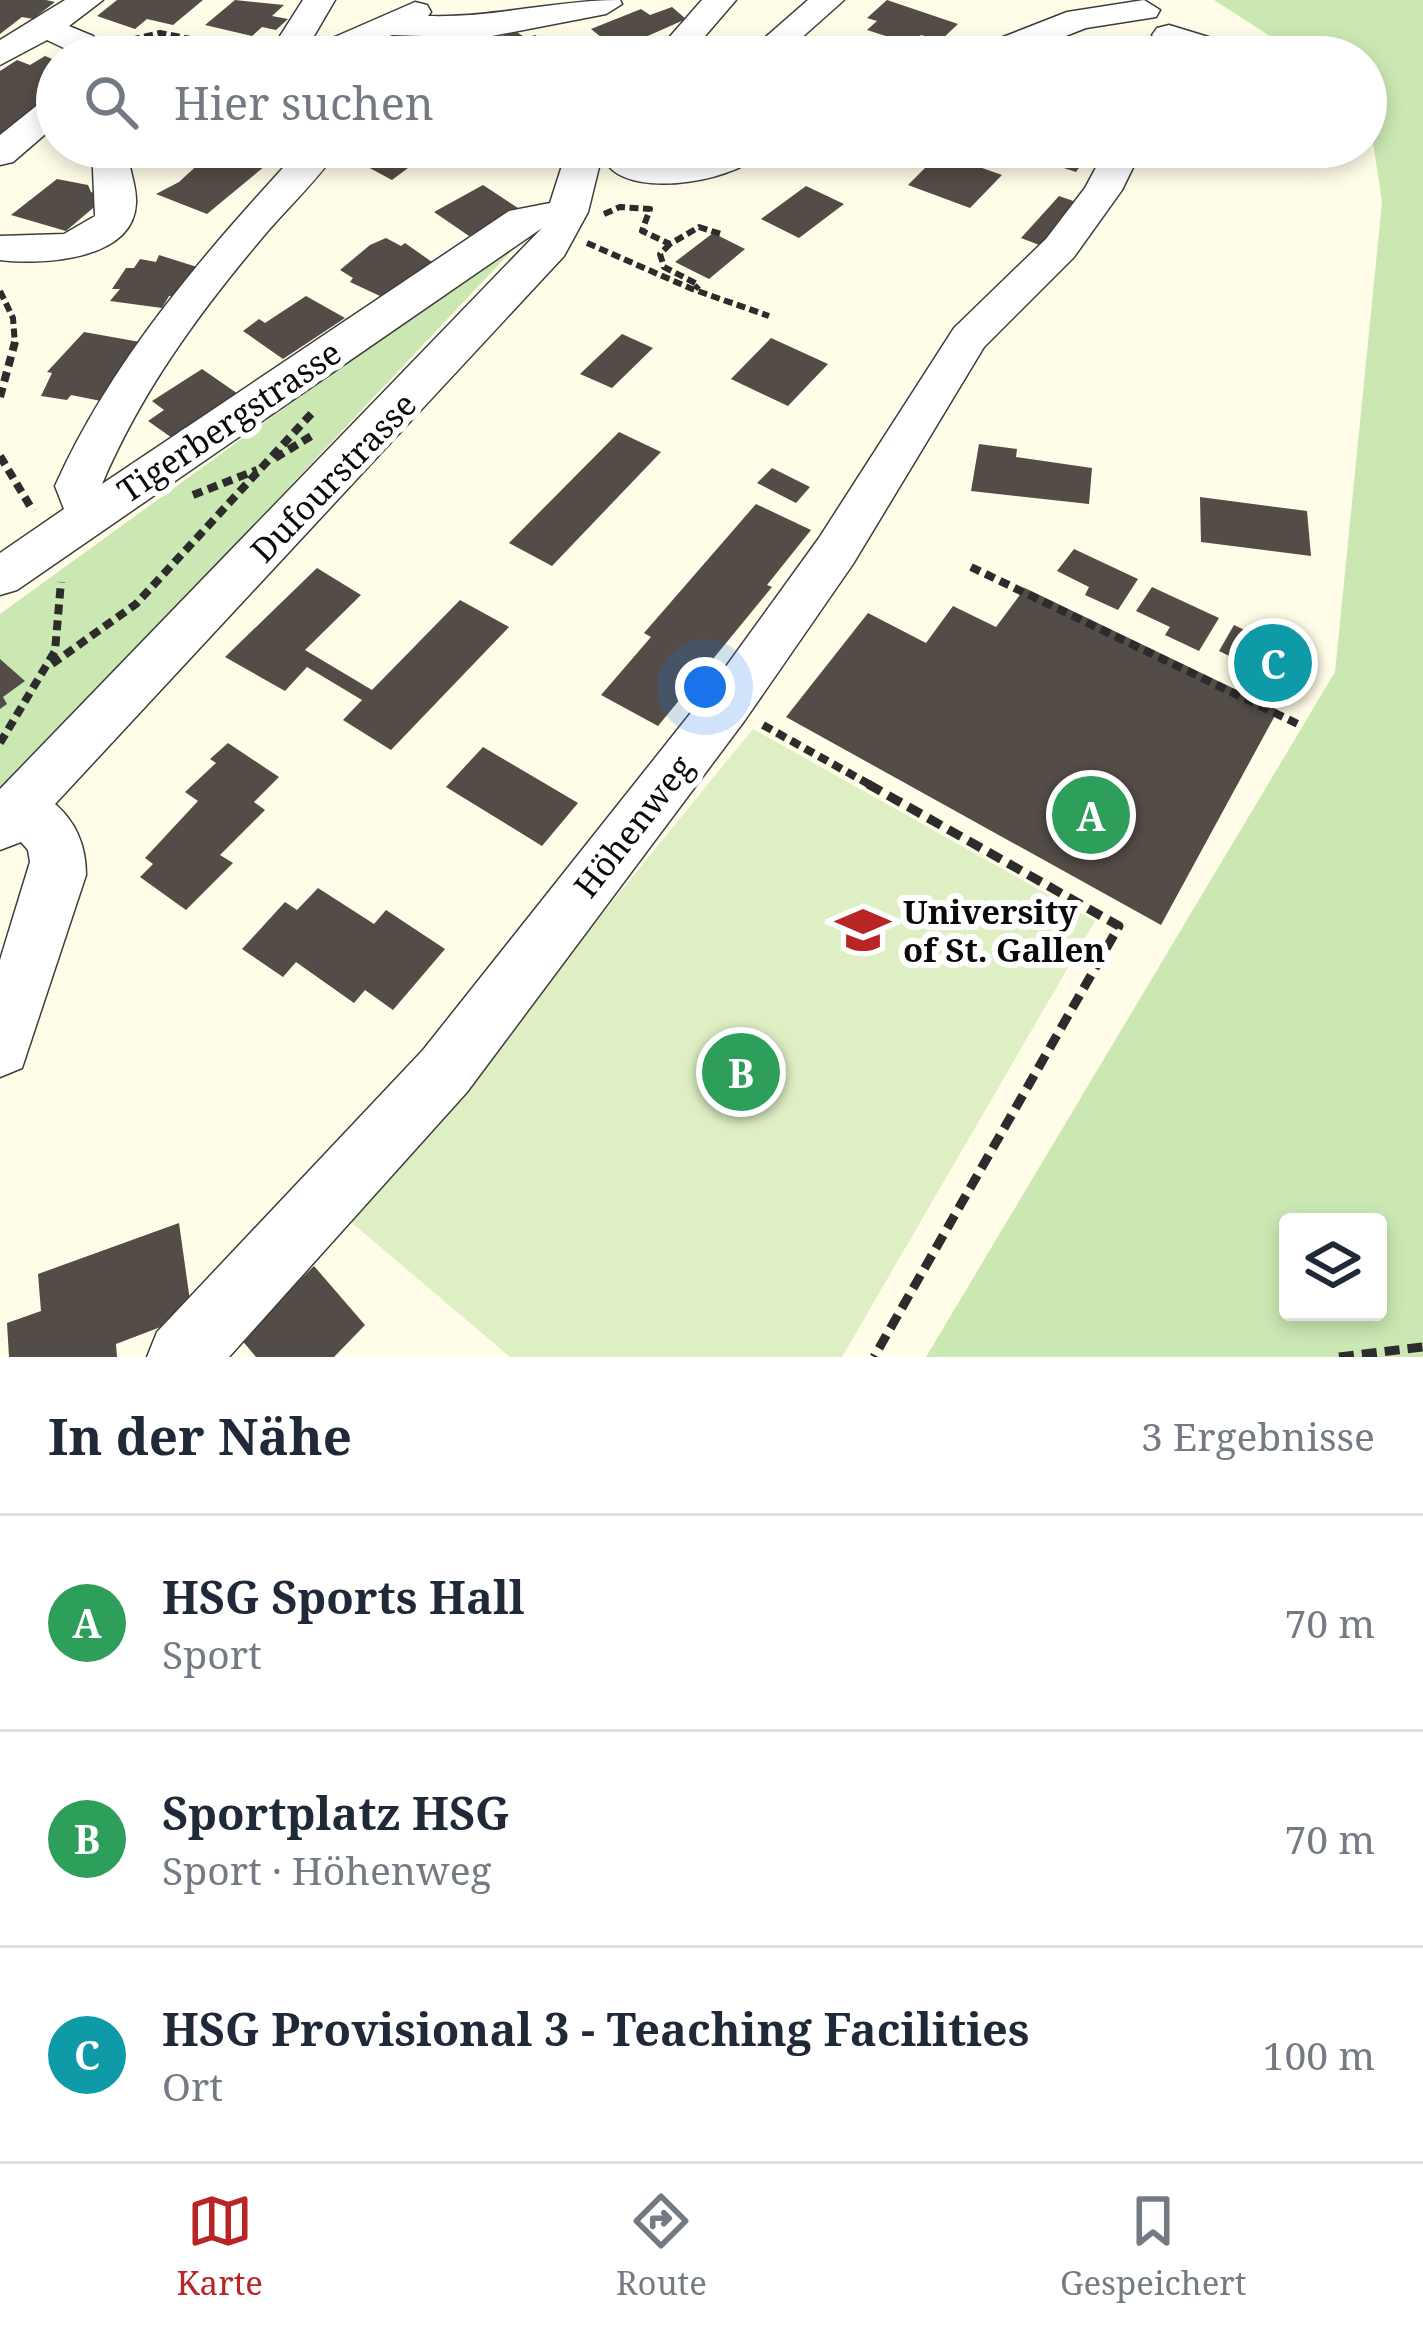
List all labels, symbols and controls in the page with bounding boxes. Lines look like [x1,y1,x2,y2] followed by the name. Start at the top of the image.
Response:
[36,36,1387,168] search box
[78,69,144,135] icon: search
[174,72,434,133] text: Hier suchen
[109,330,349,512] street label: Tigerbergstrasse
[240,382,426,572] street label: Dufourstrasse
[1234,618,1312,708] pin: C
[675,657,735,717] your location
[563,745,703,906] street label: Höhenweg
[1052,770,1130,860] pin: A
[903,889,1105,972] place label: University of St. Gallen
[834,901,892,959] school or university icon: University of St. Gallen
[702,1027,780,1117] pin: B
[1279,1213,1387,1321] map controls
[1279,1213,1387,1321] button: layers
[48,1400,352,1470] text: In der Nähe
[1141,1409,1375,1462] text: 3 Ergebnisse
[162,1566,525,1627] text: HSG Sports Hall
[72,1596,102,1649] text: A
[1284,1596,1375,1649] text: 70 m
[162,1627,262,1680] text: Sport
[162,1782,510,1843] text: Sportplatz HSG
[74,1812,100,1865] text: B
[1284,1812,1375,1865] text: 70 m
[162,1843,491,1896] text: Sport · Höhenweg
[162,1998,1029,2059] text: HSG Provisional 3 - Teaching Facilities
[74,2028,100,2081] text: C
[1263,2028,1375,2081] text: 100 m
[162,2059,223,2112] text: Ort
[176,2188,263,2305] tab: Karte
[616,2188,707,2305] tab: Route
[1060,2188,1246,2305] tab: Gespeichert

